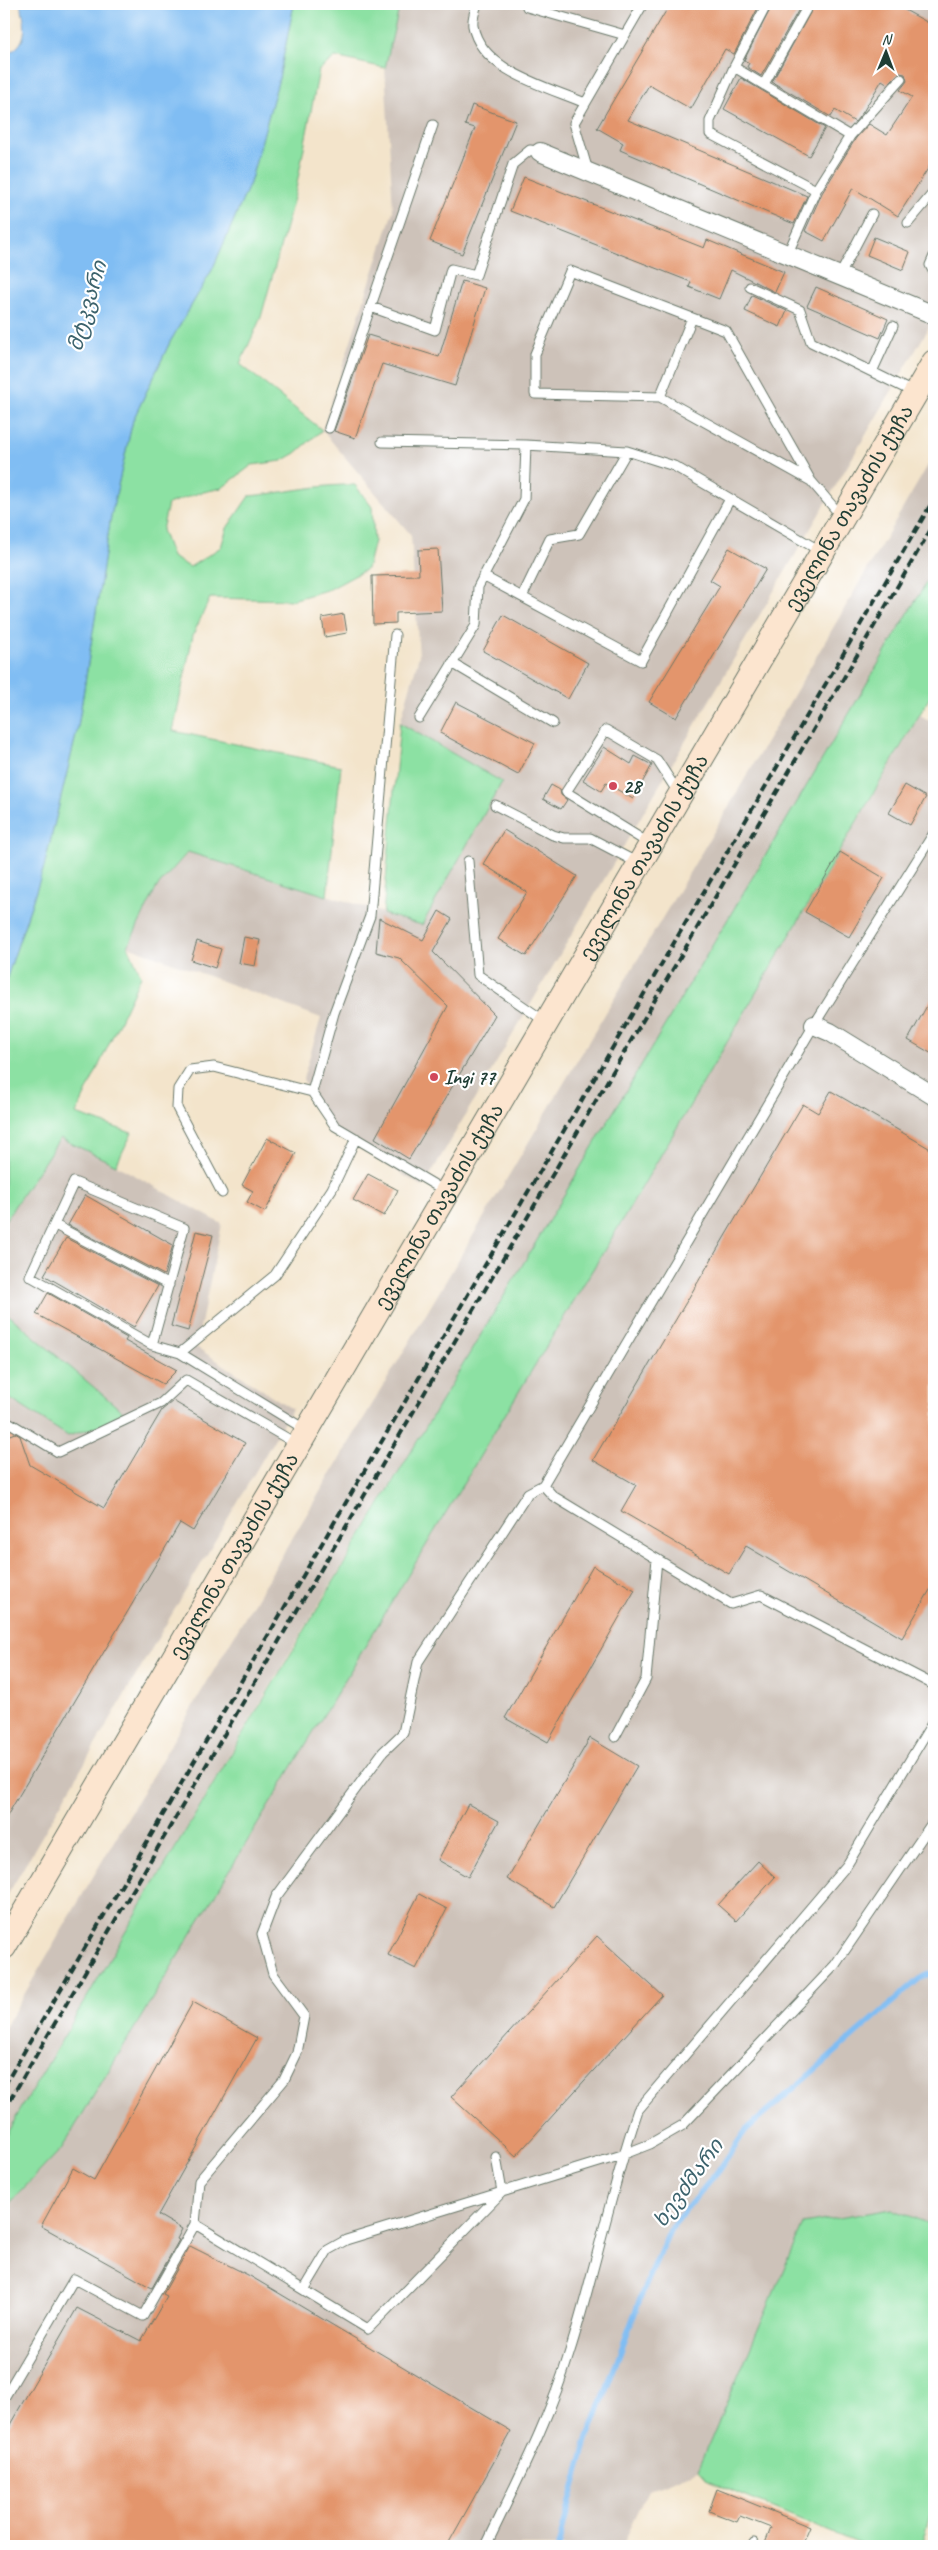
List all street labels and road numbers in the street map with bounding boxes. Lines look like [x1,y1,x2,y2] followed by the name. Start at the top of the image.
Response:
[779,400,919,615] street label: ეველინა თავაძის ქუჩა
[574,750,714,964] street label: ეველინა თავაძის ქუჩა
[369,1099,509,1313] street label: ეველინა თავაძის ქუჩა
[164,1448,304,1663] street label: ეველინა თავაძის ქუჩა

